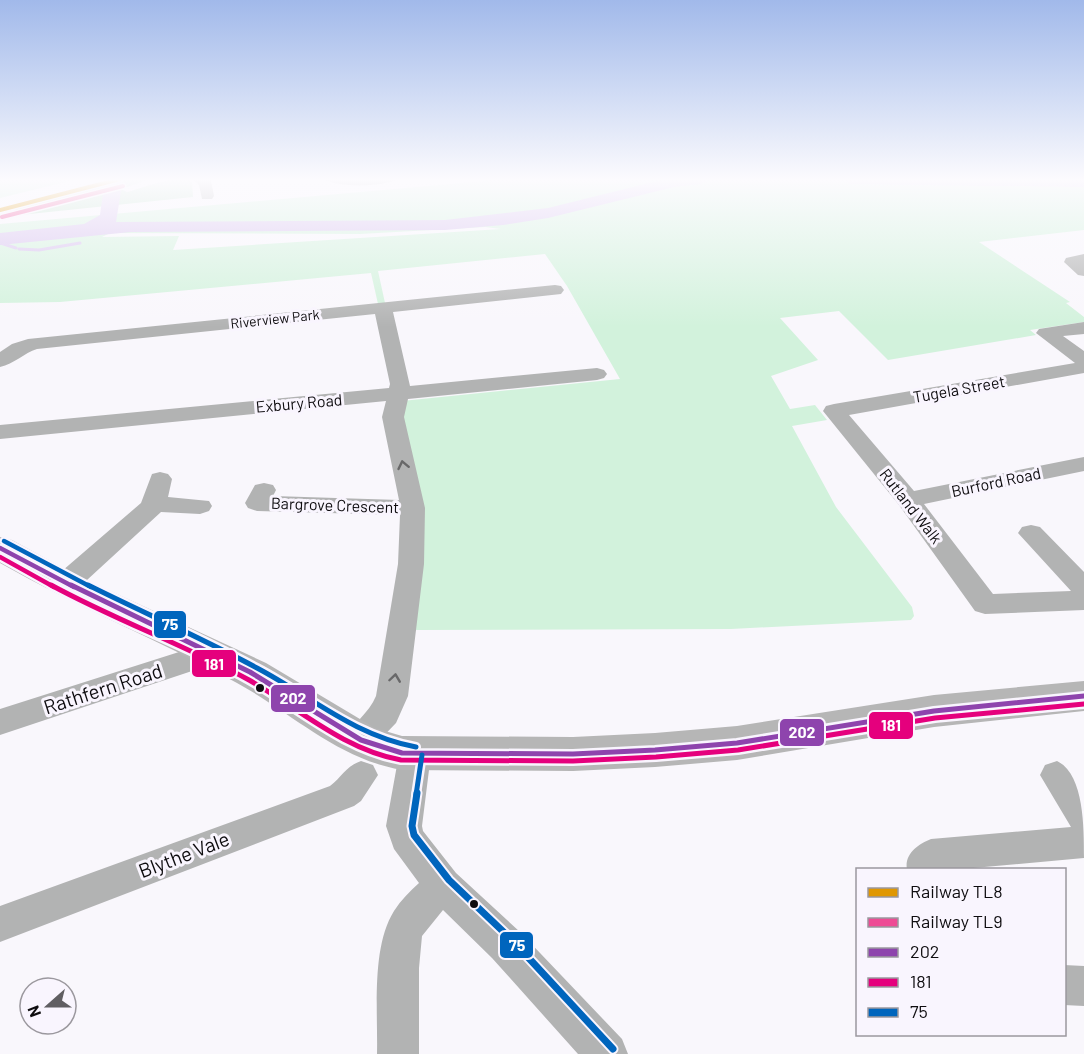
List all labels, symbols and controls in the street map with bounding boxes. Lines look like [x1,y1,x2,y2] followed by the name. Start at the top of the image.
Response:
[230,305,320,332] street label: Riverview Park
[912,371,1006,406] street label: Tugela Street
[255,389,343,416] street label: Exbury Road
[398,460,411,470] one-way arrow
[949,463,1042,500] street label: Burford Road
[876,465,946,547] street label: Rutland Walk
[271,493,399,516] street label: Bargrove Crescent
[153,610,187,639] line badge: 75
[162,614,179,633] text: 75
[191,649,237,678] line badge: 181
[204,654,224,673] text: 181
[40,658,165,719] street label: Rathfern Road
[388,674,400,683] one-way arrow
[254,682,266,694] unlabelled marker
[270,684,316,713] line badge: 202
[279,688,307,707] text: 202
[868,711,914,740] line badge: 181
[881,715,901,734] text: 181
[779,718,825,747] line badge: 202
[788,722,816,741] text: 202
[135,826,232,882] street label: Blythe Vale
[856,868,1066,1036] legend
[910,880,1003,902] text: Railway TL8
[468,898,480,910] unlabelled marker
[910,910,1003,932] text: Railway TL9
[499,931,534,959] line badge: 75
[509,935,526,954] text: 75
[910,940,939,962] text: 202
[910,970,931,992] text: 181
[18,976,78,1036] north arrow
[910,1000,928,1022] text: 75
[23,1003,44,1020] text: N

